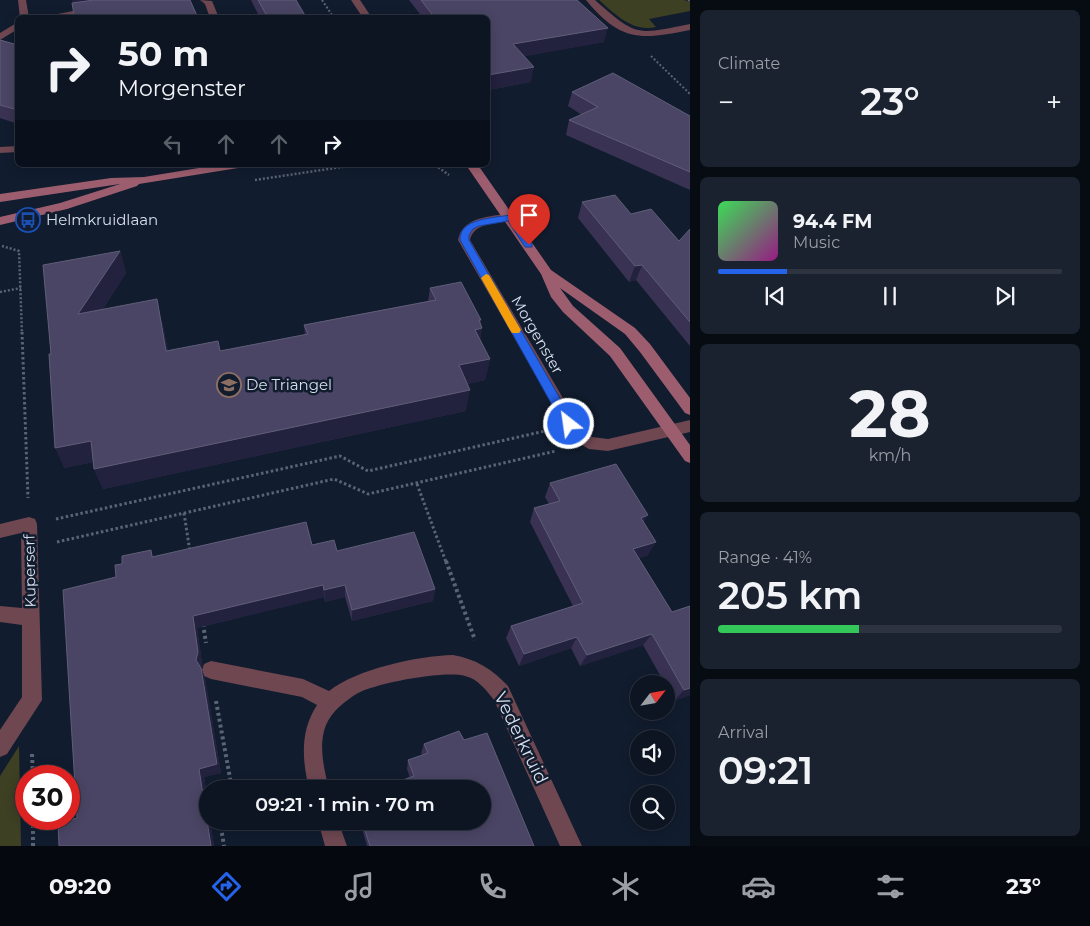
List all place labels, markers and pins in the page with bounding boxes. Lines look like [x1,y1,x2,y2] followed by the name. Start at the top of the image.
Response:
[508,194,550,245] pin
[15,207,41,233] bus stop icon: Helmkruidlaan
[46,210,158,229] place label: Helmkruidlaan
[216,372,242,398] school or university icon: De Triangel
[246,375,332,394] place label: De Triangel

